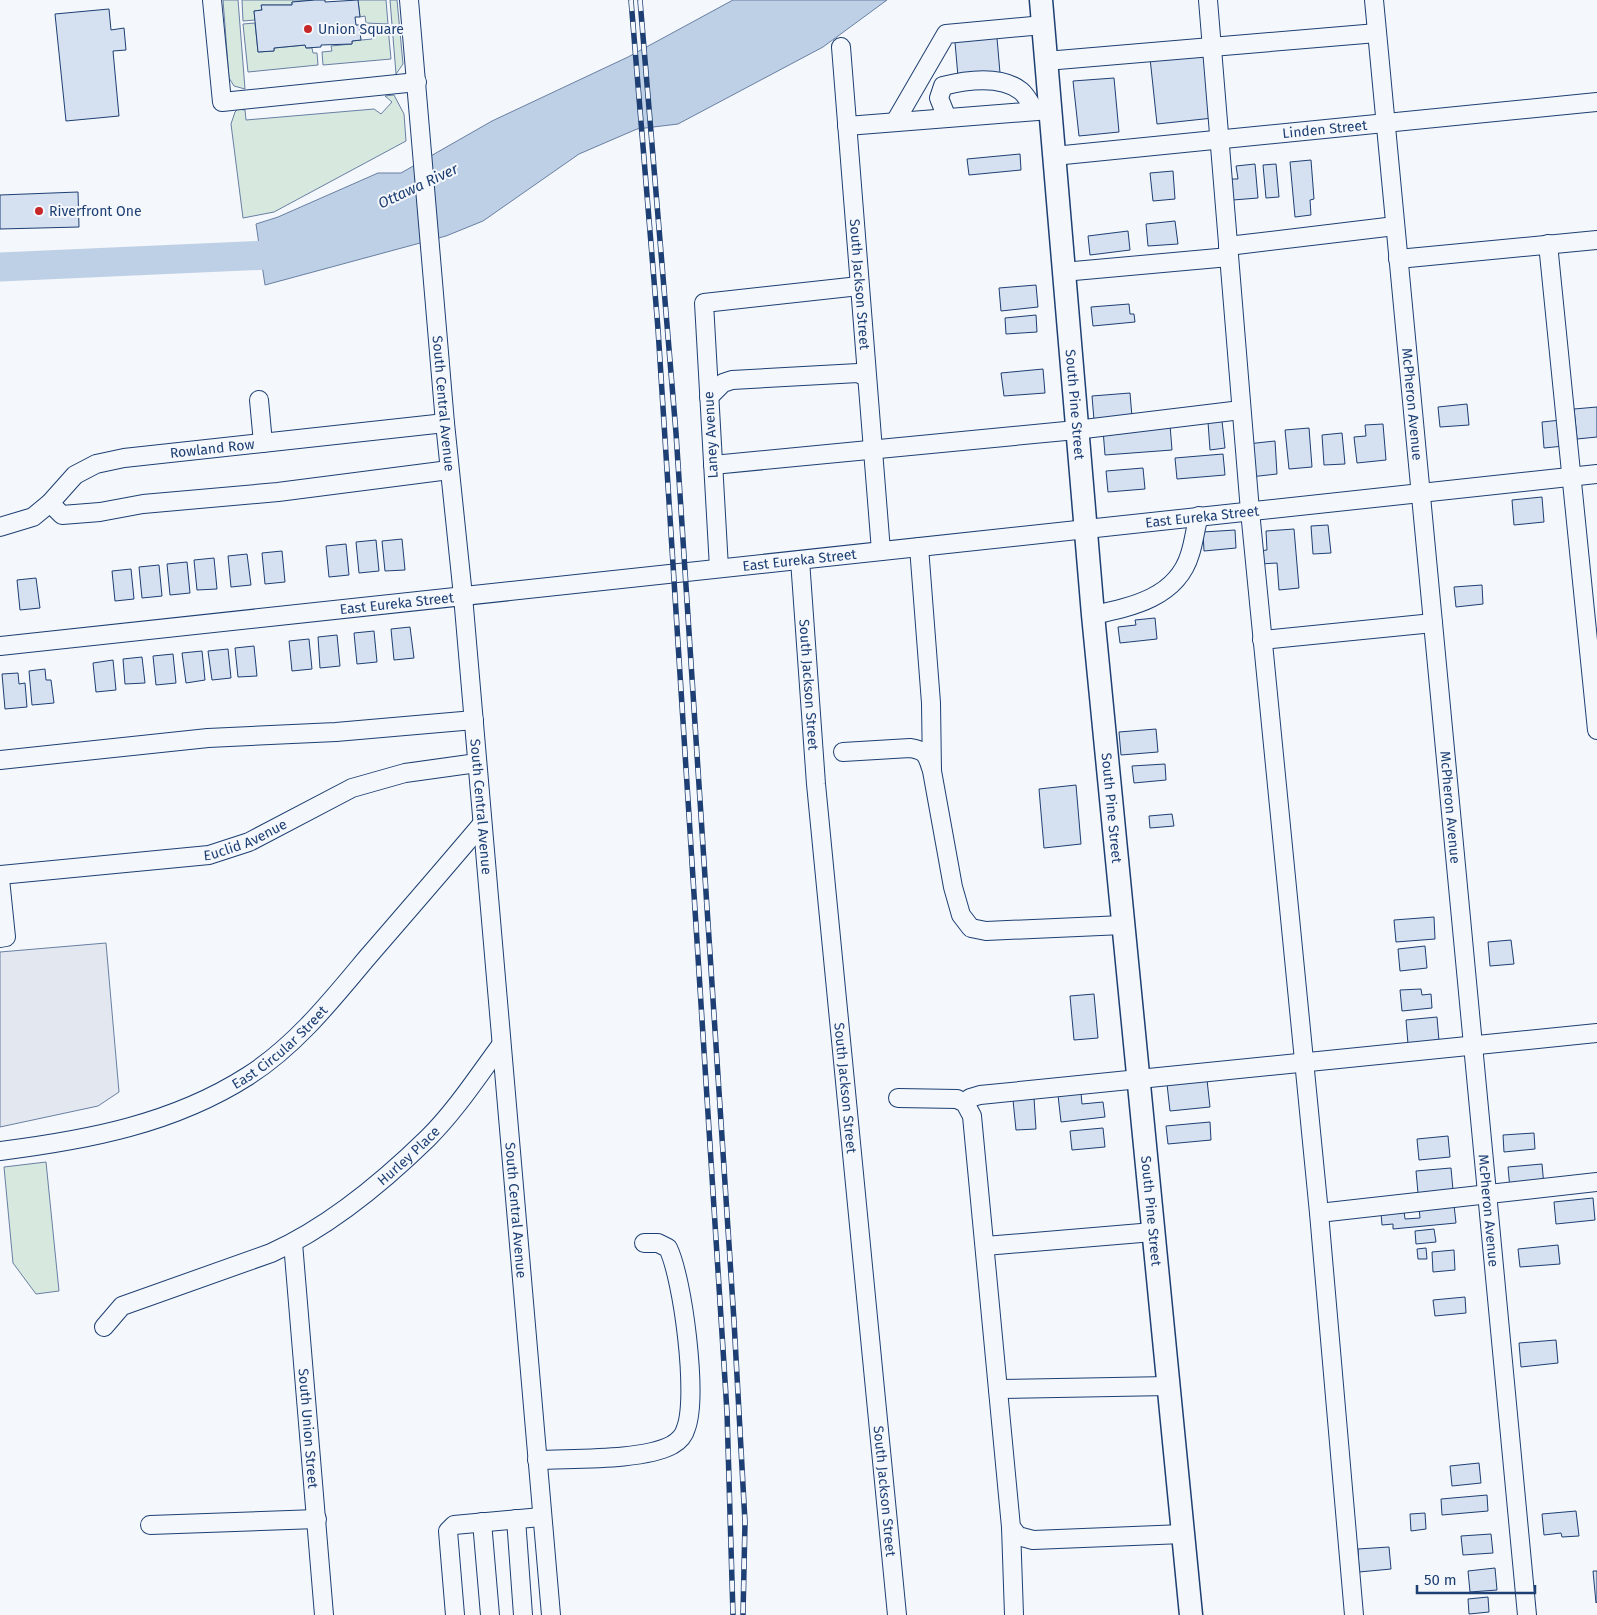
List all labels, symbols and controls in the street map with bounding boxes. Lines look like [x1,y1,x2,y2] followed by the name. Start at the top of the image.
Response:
[318,21,404,38] place label: Union Square
[302,23,314,35] marker: Union Square
[1281,116,1369,142] street label: Linden Street
[375,159,462,212] water label: Ottawa River
[49,203,142,220] place label: Riverfront One
[33,205,45,217] marker: Riverfront One
[846,218,874,351] street label: South Jackson Street
[429,335,458,472] street label: South Central Avenue
[1399,347,1426,461] street label: McPheron Avenue
[1062,349,1088,461] street label: South Pine Street
[700,391,722,479] street label: Laney Avenue
[169,435,255,461] street label: Rowland Row
[1144,502,1261,531] street label: East Eureka Street
[742,545,858,574] street label: East Eureka Street
[339,589,455,618] street label: East Eureka Street
[796,619,822,752] street label: South Jackson Street
[467,738,496,875] street label: South Central Avenue
[1437,750,1464,864] street label: McPheron Avenue
[1098,752,1126,865] street label: South Pine Street
[203,815,290,864] street label: Euclid Avenue
[229,1001,332,1092] street label: East Circular Street
[831,1022,861,1155] street label: South Jackson Street
[374,1123,443,1189] street label: Hurley Place
[502,1142,530,1279] street label: South Central Avenue
[1475,1154,1502,1268] street label: McPheron Avenue
[1138,1155,1165,1268] street label: South Pine Street
[295,1368,322,1490] street label: South Union Street
[870,1425,900,1558] street label: South Jackson Street
[1417,1562,1534,1594] scale bar
[1424,1571,1457,1589] text: 50 m

